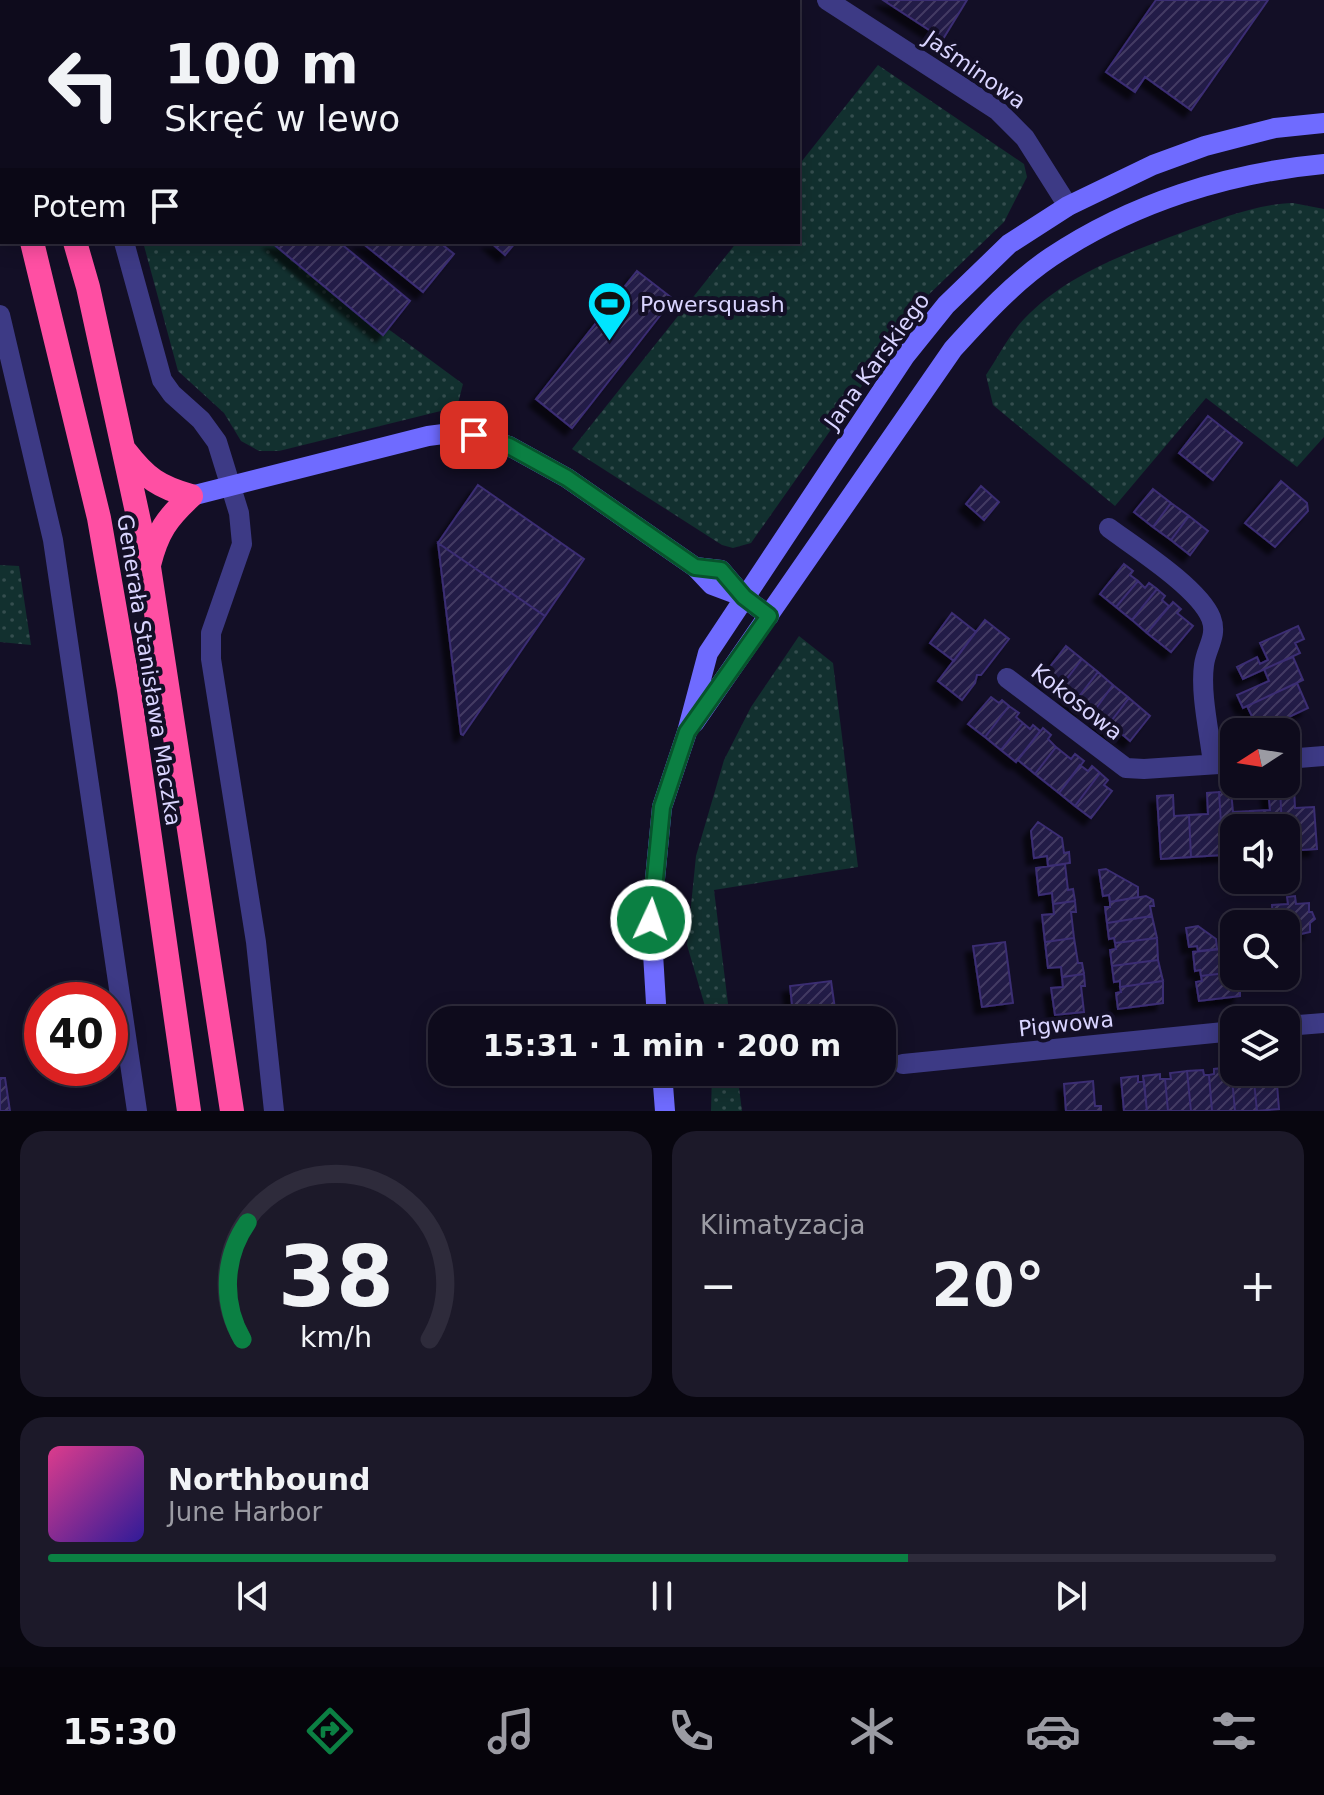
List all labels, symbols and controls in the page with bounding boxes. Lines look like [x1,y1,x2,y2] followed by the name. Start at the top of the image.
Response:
[918,25,1030,114] street label: Jaśminowa
[164,31,359,96] text: 100 m
[32,32,136,136] icon: left
[164,98,400,139] text: Skręć w lewo
[143,184,187,228] icon: arrive
[32,189,127,224] text: Potem
[585,280,633,343] sports icon: Powersquash
[818,288,935,436] street label: Jana Karskiego
[640,292,785,317] place label: Powersquash
[440,401,508,469] pin
[452,413,496,457] icon: arrive
[112,512,186,828] street label: Generała Stanisława Maczka
[1027,659,1127,745] street label: Kokosowa
[1220,718,1300,798] north arrow
[1220,718,1300,1086] map controls
[1220,814,1300,894] button: sound
[609,878,693,962] position arrow
[1220,910,1300,990] button: search
[24,982,128,1086] speed limit sign: 40
[1220,1006,1300,1086] button: layers
[1017,1007,1115,1041] street label: Pigwowa
[483,1028,841,1063] text: 15:31 · 1 min · 200 m
[700,1210,865,1240] text: Klimatyzacja
[278,1229,394,1326] text: 38
[931,1250,1045,1320] text: 20°
[700,1260,737,1311] text: −
[1239,1260,1276,1311] text: +
[300,1320,372,1354] text: km/h
[168,1462,371,1497] text: Northbound
[168,1497,322,1527] text: June Harbor
[231,1574,275,1618] icon: previous
[640,1574,684,1618] icon: pause
[1049,1574,1093,1618] icon: next
[302,1703,358,1759] icon: directions
[483,1703,539,1759] icon: music
[663,1703,719,1759] icon: phone
[844,1703,900,1759] icon: climate
[1025,1703,1081,1759] icon: car
[1206,1703,1262,1759] icon: filters
[62,1711,177,1752] text: 15:30

